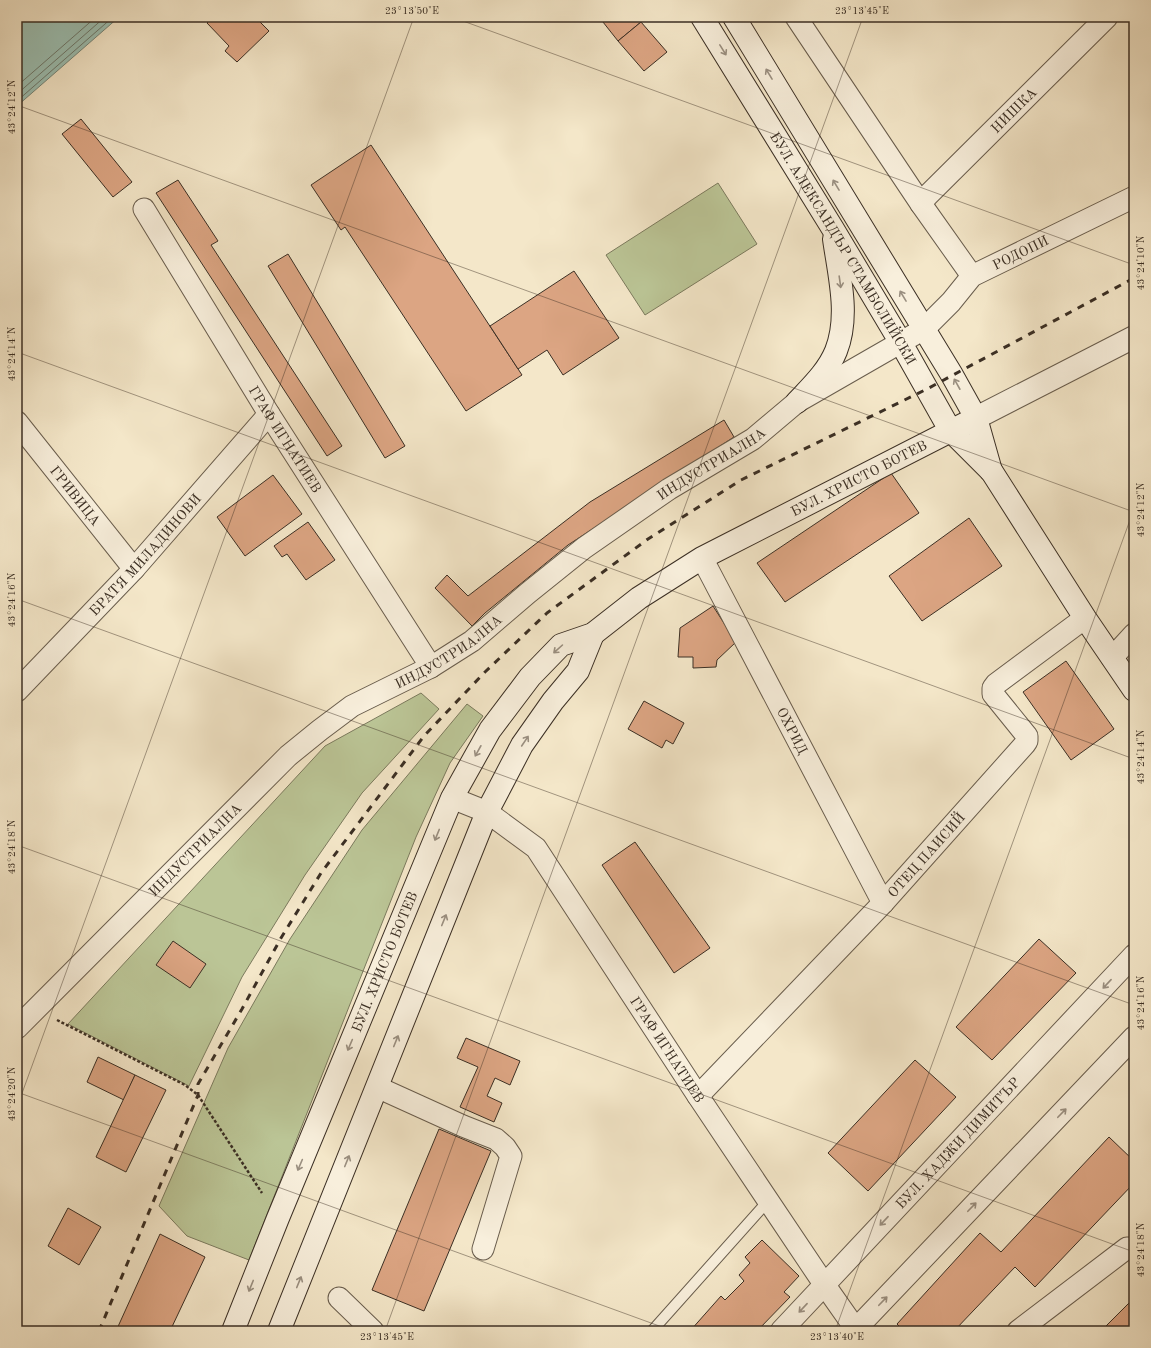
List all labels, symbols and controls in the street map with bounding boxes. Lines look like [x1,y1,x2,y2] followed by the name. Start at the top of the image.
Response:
[385,6,439,16] text: 23°13'50"E
[835,6,889,16] text: 23°13'45"E
[719,44,727,56] one-way arrow
[764,68,772,80] one-way arrow
[7,79,17,134] text: 43°24'12"N
[989,85,1040,136] street label: НИШКА
[767,130,918,368] street label: БУЛ. АЛЕКСАНДЪР СТАМБОЛИЙСКИ
[832,180,840,191] one-way arrow
[990,234,1051,273] street label: РОДОПИ
[1136,235,1146,290] text: 43°24'10"N
[836,275,844,288] one-way arrow
[899,290,907,302] one-way arrow
[7,326,17,381] text: 43°24'14"N
[953,378,960,390] one-way arrow
[246,384,323,495] street label: ГРАФ ИГНАТИЕВ
[655,425,769,503] street label: ИНДУСТРИАЛНА
[789,438,930,519] street label: БУЛ. ХРИСТО БОТЕВ
[47,464,103,529] street label: ГРИВИЦА
[1136,482,1146,537] text: 43°24'12"N
[87,491,204,619] street label: БРАТЯ МИЛАДИНОВИ
[7,572,17,627] text: 43°24'16"N
[393,612,505,692] street label: ИНДУСТРИАЛНА
[553,645,563,654] one-way arrow
[774,706,810,757] street label: ОХРИД
[1136,729,1146,784] text: 43°24'14"N
[521,736,529,747] one-way arrow
[474,745,482,757] one-way arrow
[147,801,245,899] street label: ИНДУСТРИАЛНА
[886,808,968,900] street label: ОТЕЦ ПАИСИЙ
[7,819,17,874] text: 43°24'18"N
[433,828,440,840] one-way arrow
[350,890,420,1034] street label: БУЛ. ХРИСТО БОТЕВ
[440,914,448,926] one-way arrow
[1136,975,1146,1030] text: 43°24'16"N
[1102,979,1112,989] one-way arrow
[627,994,706,1105] street label: ГРАФ ИГНАТИЕВ
[392,1035,400,1047] one-way arrow
[345,1039,353,1051] one-way arrow
[7,1066,17,1121] text: 43°24'20"N
[894,1075,1023,1212] street label: БУЛ. ХАДЖИ ДИМИТЪР
[1057,1108,1066,1118] one-way arrow
[344,1156,352,1168] one-way arrow
[296,1159,303,1171] one-way arrow
[968,1202,977,1212] one-way arrow
[879,1216,889,1226] one-way arrow
[1136,1222,1146,1277] text: 43°24'18"N
[296,1276,303,1288] one-way arrow
[247,1279,255,1291] one-way arrow
[878,1296,888,1306] one-way arrow
[798,1303,807,1313] one-way arrow
[360,1332,414,1342] text: 23°13'45"E
[810,1332,864,1342] text: 23°13'40"E

